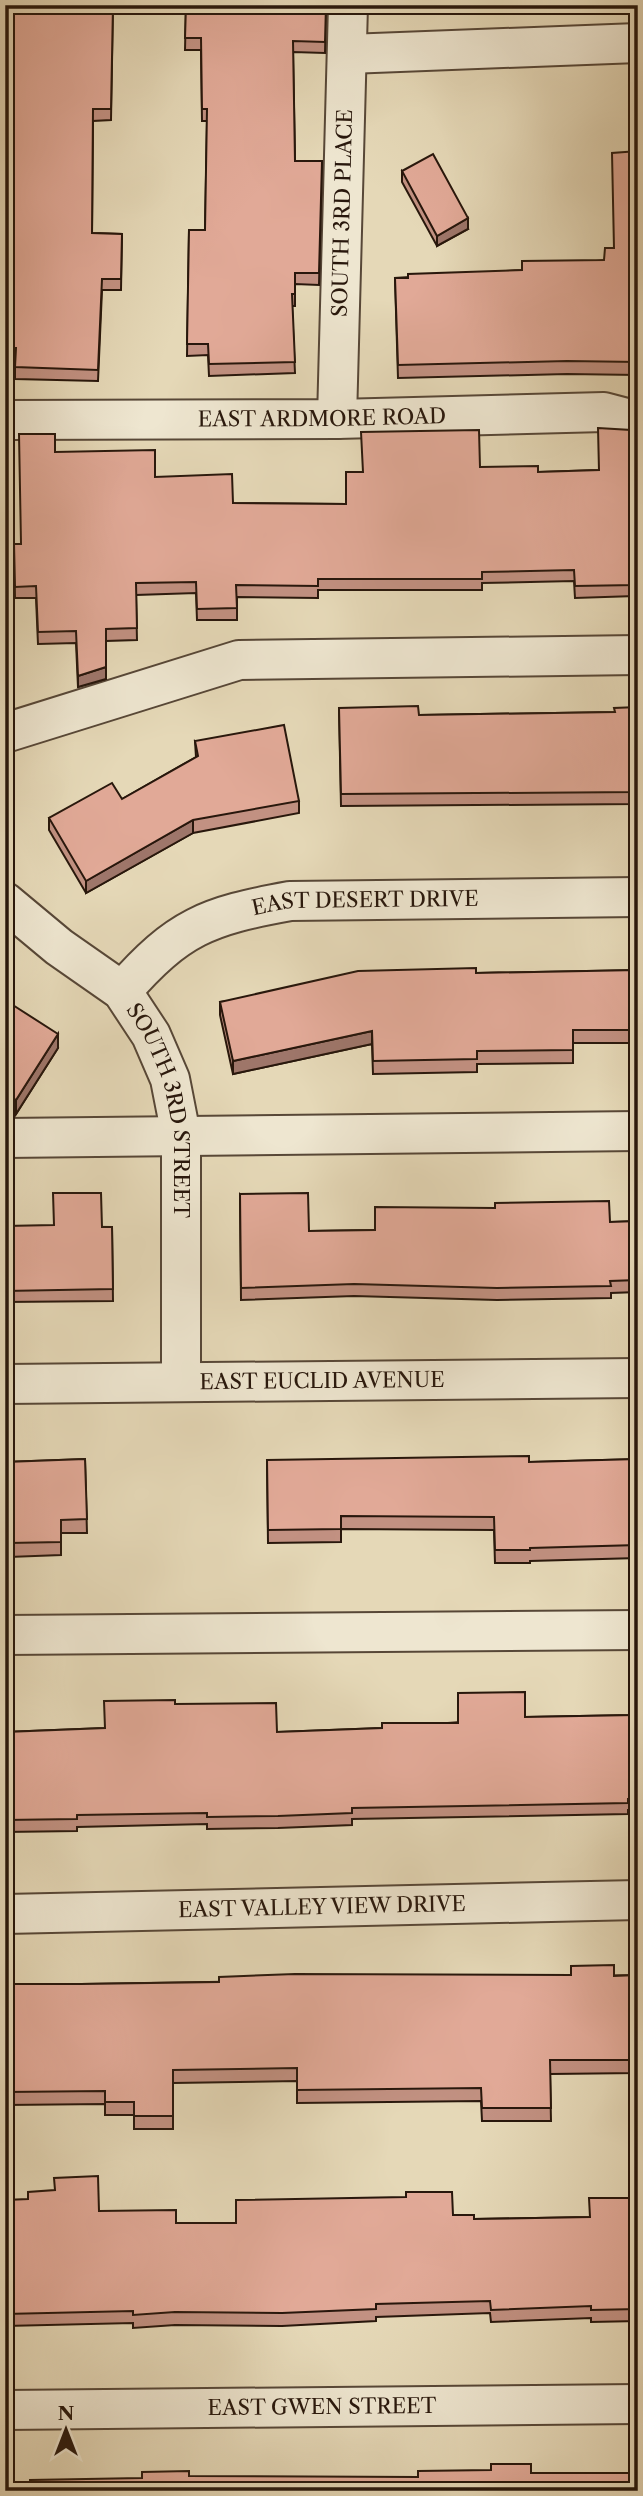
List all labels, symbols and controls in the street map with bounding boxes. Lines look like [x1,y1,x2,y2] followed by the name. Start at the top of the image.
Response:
[327,109,357,317] street label: SOUTH 3RD PLACE
[198,403,447,431] street label: EAST ARDMORE ROAD
[249,886,479,920] street label: EAST DESERT DRIVE
[121,998,194,1218] street label: SOUTH 3RD STREET
[199,1367,445,1394] street label: EAST EUCLID AVENUE
[178,1891,466,1922] street label: EAST VALLEY VIEW DRIVE
[207,2393,437,2420] street label: EAST GWEN STREET
[32,2394,102,2464] north arrow
[58,2402,74,2425] text: N

